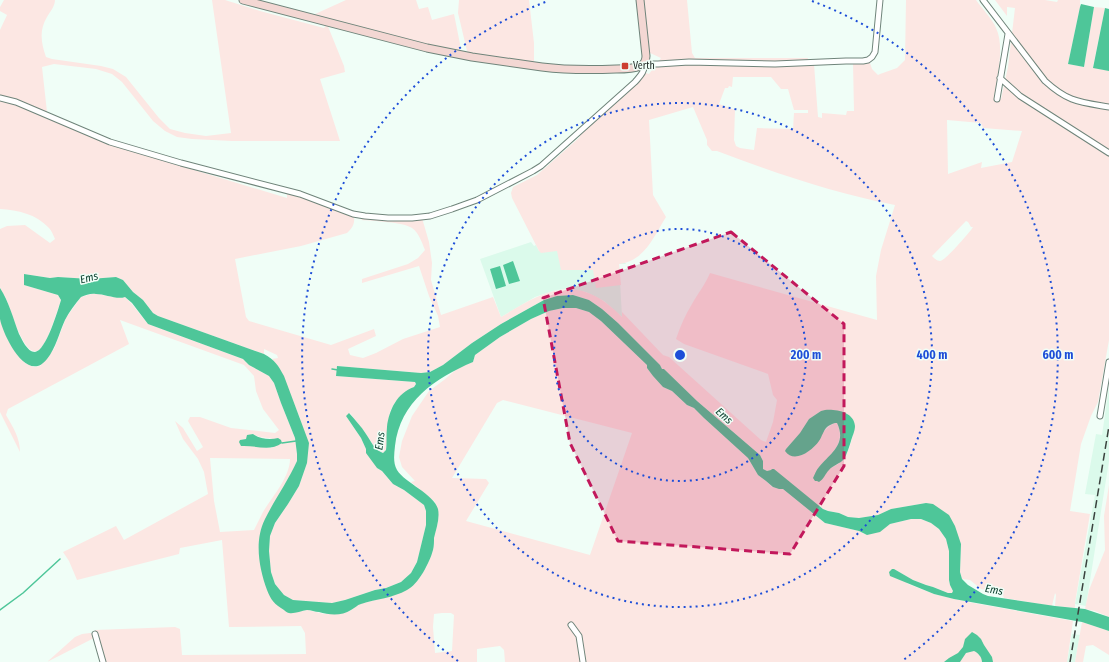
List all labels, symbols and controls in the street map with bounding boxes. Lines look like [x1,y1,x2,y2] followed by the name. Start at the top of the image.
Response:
[633,60,655,72] place label: Verth
[620,61,630,71] marker: Verth
[79,269,100,287] water label: Ems
[673,348,687,362] centre of rings
[790,348,821,362] text: 200 m
[917,348,947,362] text: 400 m
[1042,348,1074,362] text: 600 m
[713,405,735,427] water label: Ems
[372,431,388,451] water label: Ems
[984,582,1004,598] water label: Ems

